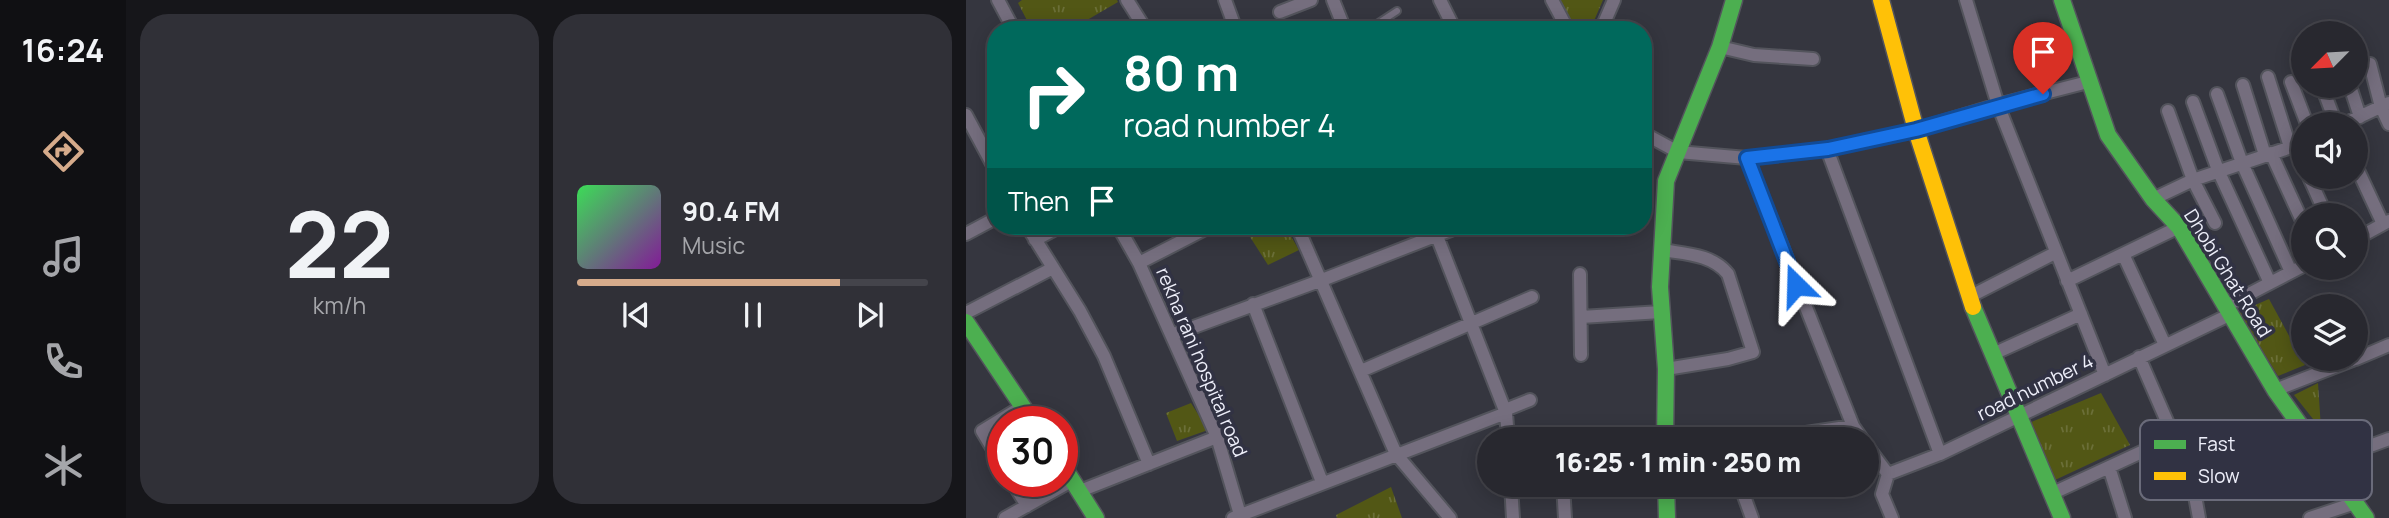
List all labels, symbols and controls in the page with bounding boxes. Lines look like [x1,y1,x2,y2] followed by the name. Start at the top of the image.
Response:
[2291,21,2368,98] north arrow
[2291,21,2368,371] map controls
[2013,22,2073,94] pin
[22,28,104,72] text: 16:24
[2024,33,2062,71] icon: arrive
[1123,39,1239,106] text: 80 m
[1008,49,1099,140] icon: right
[1123,103,1336,147] text: road number 4
[2291,112,2368,189] button: sound
[39,127,88,176] icon: directions
[285,181,394,305] text: 22
[1083,182,1121,220] icon: arrive
[1008,183,1069,219] text: Then
[682,193,780,229] text: 90.4 FM
[2291,203,2368,280] button: search
[2178,204,2278,342] street label: Dhobi Ghat Road
[682,229,745,261] text: Music
[39,232,88,281] icon: music
[1759,248,1833,322] position arrow
[1150,263,1254,461] street label: rekha rani hospital road
[313,289,366,321] text: km/h
[2291,294,2368,371] button: layers
[617,296,655,334] icon: previous
[734,296,772,334] icon: pause
[851,296,889,334] icon: next
[39,337,88,386] icon: phone
[1972,348,2098,426] street label: road number 4
[987,406,1078,497] speed limit sign: 30
[2140,420,2372,500] legend
[2198,431,2235,457] text: Fast
[39,441,88,490] icon: climate
[1555,444,1801,480] text: 16:25 · 1 min · 250 m
[2198,463,2240,489] text: Slow

